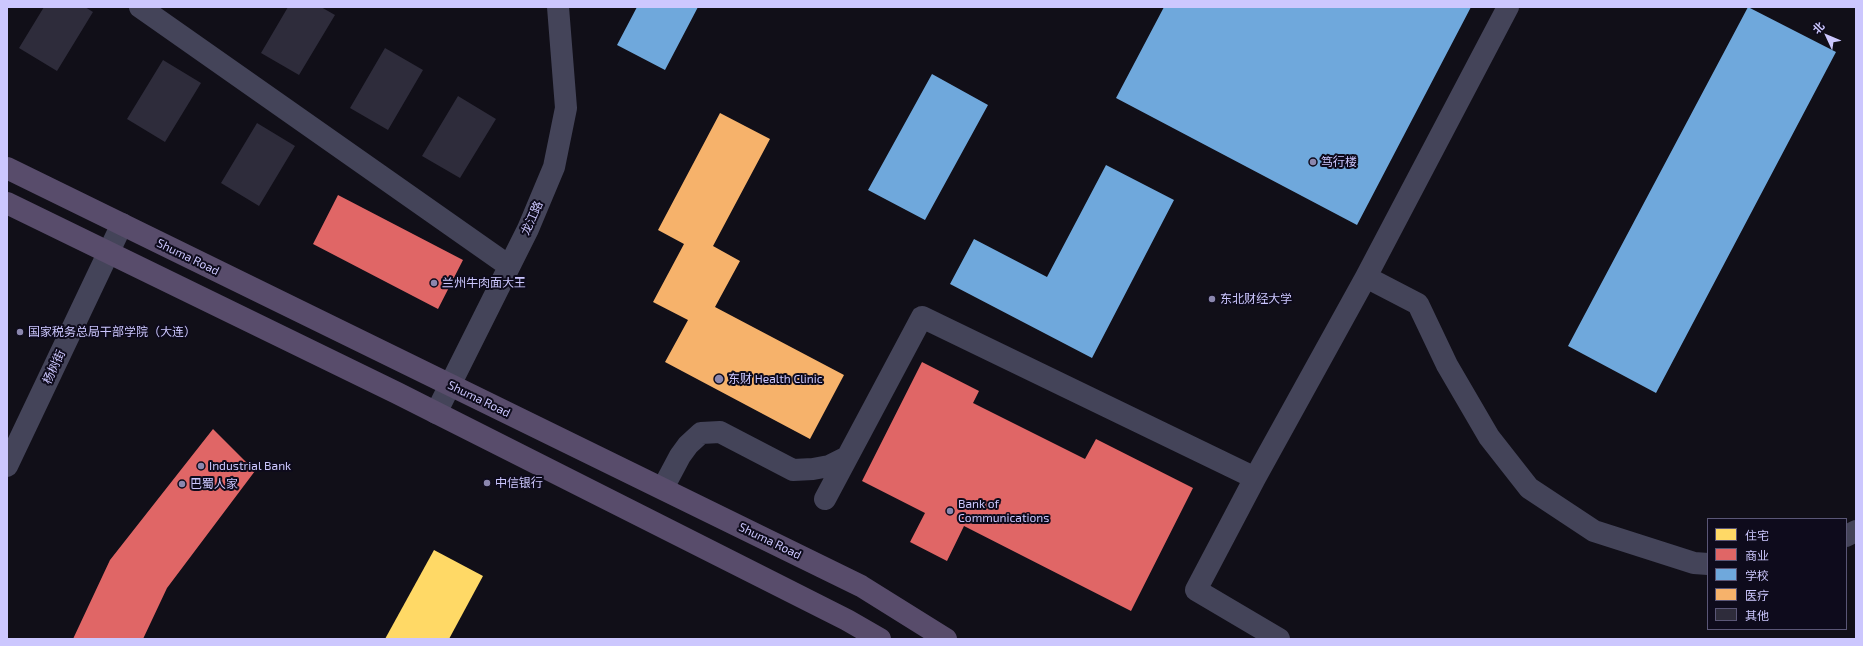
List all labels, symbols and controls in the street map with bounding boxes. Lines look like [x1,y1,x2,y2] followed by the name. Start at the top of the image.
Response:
[1807,16,1847,56] north arrow
[1810,19,1827,36] text: 北
[1321,155,1357,169] place label: 笃行楼
[1308,157,1318,167] marker: 笃行楼
[518,199,546,237] street label: 龙江路
[154,236,222,278] street label: Shuma Road
[442,276,526,290] place label: 兰州牛肉面大王
[429,278,439,288] marker: 兰州牛肉面大王
[1220,292,1292,306] place label: 东北财经大学
[1207,294,1217,304] marker: 东北财经大学
[28,325,196,339] place label: 国家税务总局干部学院（大连）
[15,327,25,337] marker: 国家税务总局干部学院（大连）
[40,348,68,386] street label: 杨树街
[728,372,823,386] place label: 东财 Health Clinic
[713,373,725,385] marker: 东财 Health Clinic
[445,378,513,420] street label: Shuma Road
[209,459,291,473] place label: Industrial Bank
[196,461,206,471] marker: Industrial Bank
[495,476,543,490] place label: 中信银行
[190,477,238,491] place label: 巴蜀人家
[482,478,492,488] marker: 中信银行
[177,479,187,489] marker: 巴蜀人家
[958,497,1049,525] place label: Bank of Communications
[945,506,955,516] marker: Bank of Communications
[1707,518,1847,630] legend
[736,520,804,562] street label: Shuma Road
[1745,528,1769,542] text: 住宅
[1745,548,1769,562] text: 商业
[1745,568,1769,582] text: 学校
[1745,588,1769,602] text: 医疗
[1745,608,1769,622] text: 其他

